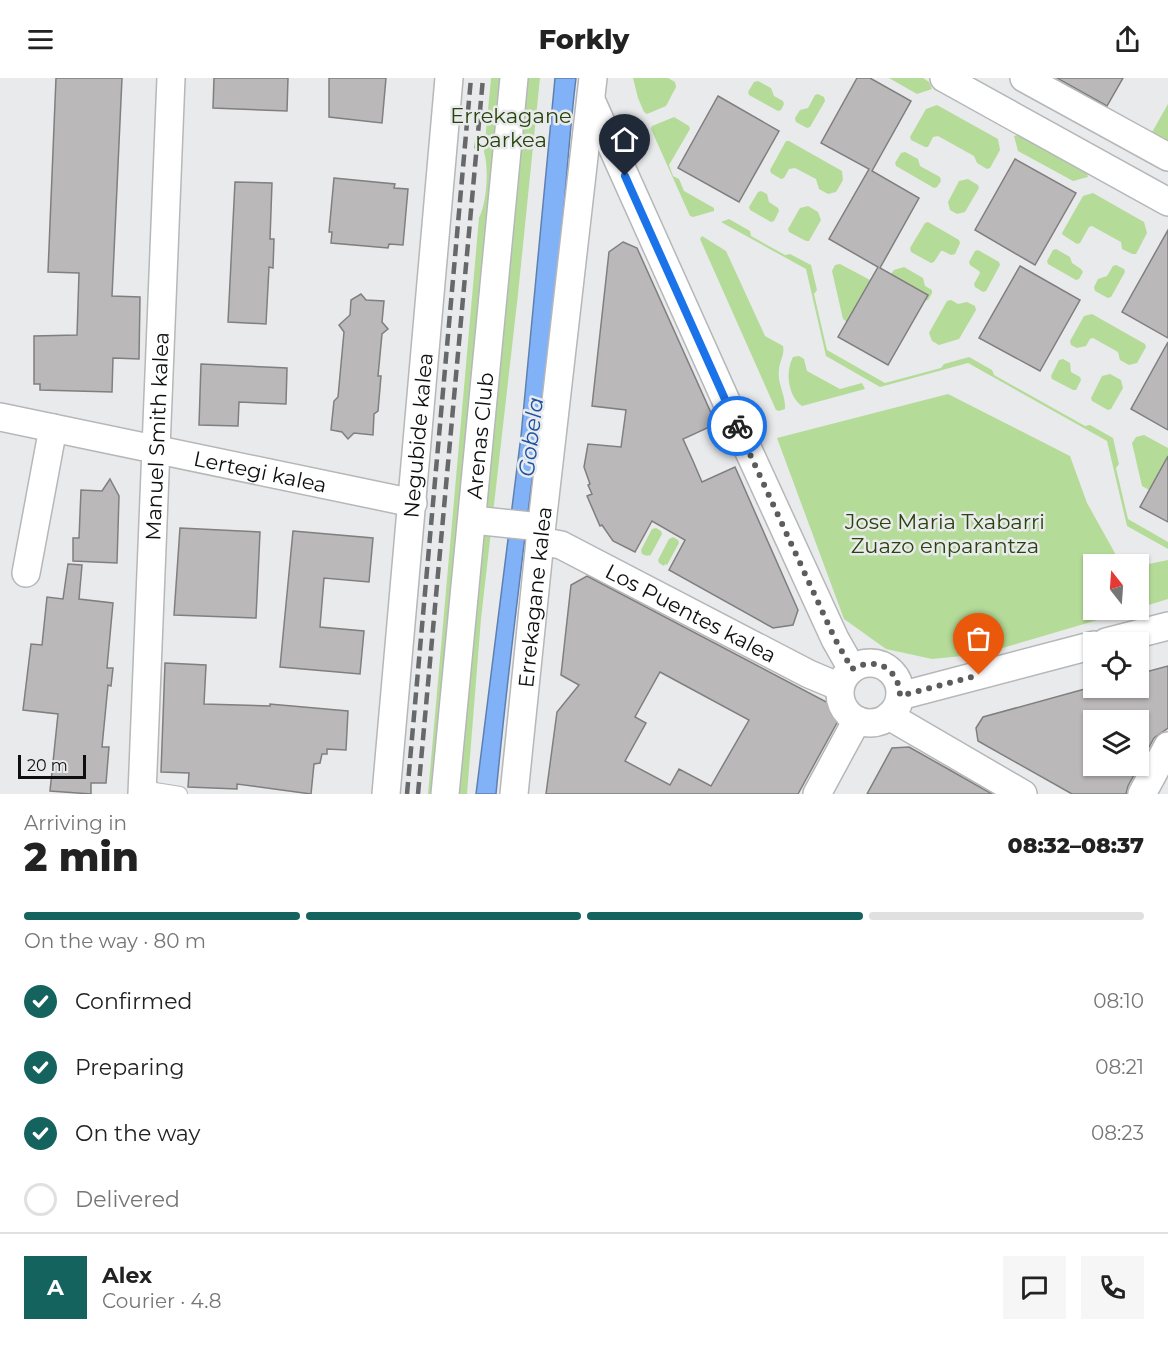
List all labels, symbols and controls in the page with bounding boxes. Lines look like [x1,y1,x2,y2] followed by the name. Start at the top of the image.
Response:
[24,23,57,56] icon: menu
[539,23,629,56] text: Forkly
[1111,23,1144,56] icon: share
[450,103,572,152] park label: Errekagane parkea
[599,114,650,176] pin
[608,123,641,156] icon: home
[140,332,173,541] street label: Manuel Smith kalea
[398,352,437,519] street label: Negubide kalea
[461,371,498,500] street label: Arenas Club
[513,396,549,478] water label: Gobela
[707,396,767,456] courier
[721,410,754,443] icon: bike
[192,445,329,497] street label: Lertegi kalea
[512,505,556,689] street label: Errekagane kalea
[844,509,1045,558] park label: Jose Maria Txabarri Zuazo enparantza
[1083,554,1149,620] north arrow
[1083,554,1149,776] map controls
[601,558,781,667] street label: Los Puentes kalea
[953,613,1004,675] pin
[962,622,995,655] icon: bag
[1083,632,1149,698] button: locate
[1083,710,1149,776] button: layers
[18,752,86,780] scale bar
[27,756,68,775] text: 20 m
[24,811,127,835] text: Arriving in
[1008,832,1144,859] text: 08:32–08:37
[24,833,139,881] text: 2 min
[24,929,206,953] text: On the way · 80 m
[24,985,57,1018] icon: check
[75,988,192,1015] text: Confirmed
[1093,989,1144,1013] text: 08:10
[24,1051,57,1084] icon: check
[75,1054,184,1081] text: Preparing
[1095,1055,1144,1079] text: 08:21
[24,1117,57,1150] icon: check
[75,1120,200,1147] text: On the way
[1091,1121,1144,1145] text: 08:23
[75,1186,180,1213] text: Delivered
[1003,1256,1066,1319] button: chat
[1081,1256,1144,1319] button: phone
[102,1262,152,1289] text: Alex
[47,1274,64,1301] text: A
[102,1289,221,1313] text: Courier · 4.8

